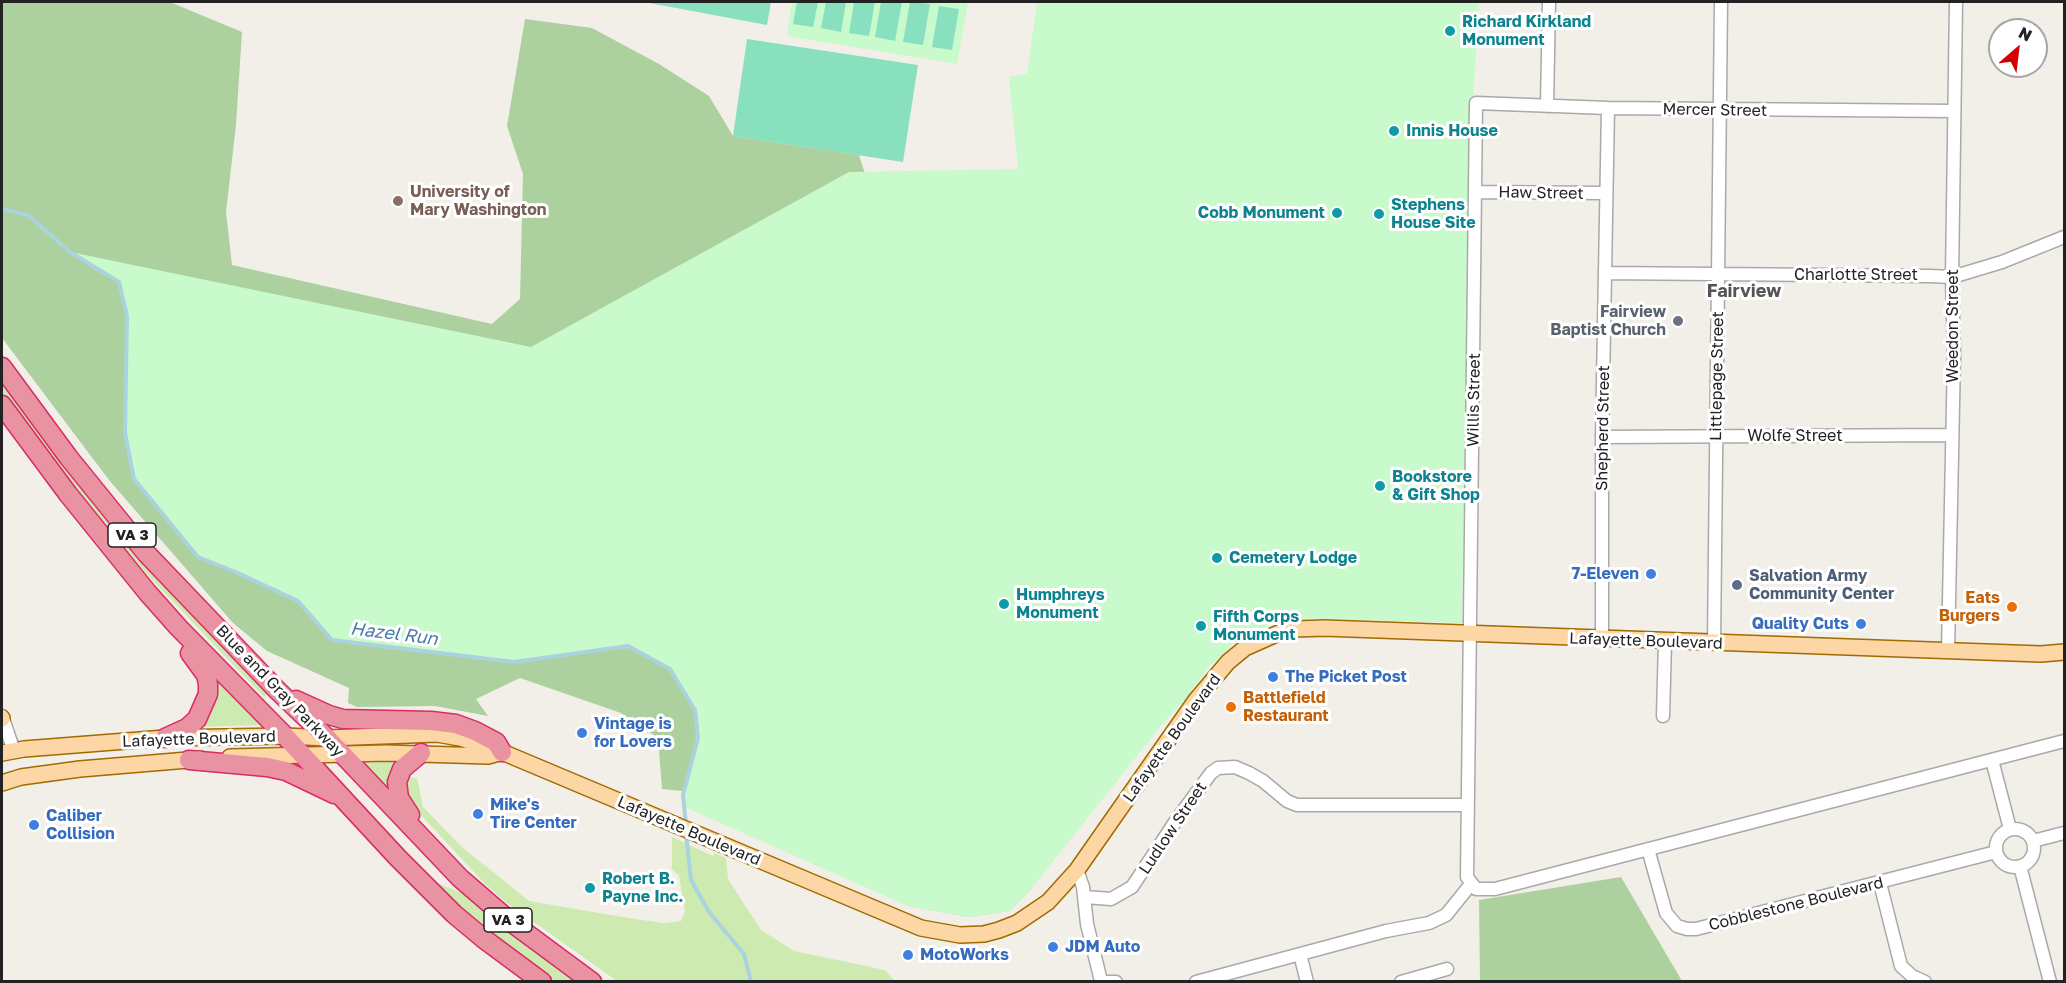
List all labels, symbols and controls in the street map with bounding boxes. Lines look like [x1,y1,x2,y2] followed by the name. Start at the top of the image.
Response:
[1462,12,1591,50] place label: Richard Kirkland Monument
[1988,18,2048,78] north arrow
[2015,22,2036,46] text: N
[1443,24,1457,38] marker: Richard Kirkland Monument
[1662,99,1768,121] street label: Mercer Street
[1406,121,1498,141] place label: Innis House
[1387,124,1401,138] marker: Innis House
[410,182,546,220] place label: University of Mary Washington
[1498,183,1584,203] street label: Haw Street
[391,194,405,208] marker: University of Mary Washington
[1391,195,1476,233] place label: Stephens House Site
[1198,203,1325,223] place label: Cobb Monument
[1330,206,1344,220] marker: Cobb Monument
[1372,207,1386,221] marker: Stephens House Site
[1794,265,1918,285] street label: Charlotte Street
[1943,269,1963,383] street label: Weedon Street
[1707,280,1781,302] district label: Fairview
[1550,302,1666,340] place label: Fairview Baptist Church
[1706,311,1728,441] street label: Littlepage Street
[1671,314,1685,328] marker: Fairview Baptist Church
[1464,353,1484,447] street label: Willis Street
[1592,365,1614,491] street label: Shepherd Street
[1747,426,1843,446] street label: Wolfe Street
[1392,467,1480,505] place label: Bookstore & Gift Shop
[1373,479,1387,493] marker: Bookstore & Gift Shop
[108,523,156,547] road number: VA 3
[1229,548,1357,568] place label: Cemetery Lodge
[1210,551,1224,565] marker: Cemetery Lodge
[1571,564,1639,584] place label: 7-Eleven
[1749,566,1894,604] place label: Salvation Army Community Center
[1644,567,1658,581] marker: 7-Eleven
[1730,578,1744,592] marker: Salvation Army Community Center
[1016,585,1105,623] place label: Humphreys Monument
[1939,588,2000,626] place label: Eats Burgers
[997,597,1011,611] marker: Humphreys Monument
[2005,600,2019,614] marker: Eats Burgers
[1213,607,1299,645] place label: Fifth Corps Monument
[1752,614,1849,634] place label: Quality Cuts
[1854,617,1868,631] marker: Quality Cuts
[349,618,439,650] water label: Hazel Run
[1194,619,1208,633] marker: Fifth Corps Monument
[212,621,348,761] street label: Blue and Gray Parkway
[1569,629,1723,653] street label: Lafayette Boulevard
[1285,667,1407,687] place label: The Picket Post
[1119,670,1225,806] street label: Lafayette Boulevard
[1266,670,1280,684] marker: The Picket Post
[1243,688,1329,726] place label: Battlefield Restaurant
[1224,700,1238,714] marker: Battlefield Restaurant
[594,714,672,752] place label: Vintage is for Lovers
[575,726,589,740] marker: Vintage is for Lovers
[122,727,276,751] street label: Lafayette Boulevard
[1135,778,1211,878] street label: Ludlow Street
[614,792,764,870] street label: Lafayette Boulevard
[490,795,577,833] place label: Mike's Tire Center
[46,806,115,844] place label: Caliber Collision
[471,807,485,821] marker: Mike's Tire Center
[27,818,41,832] marker: Caliber Collision
[602,869,683,907] place label: Robert B. Payne Inc.
[1707,873,1885,935] street label: Cobblestone Boulevard
[583,881,597,895] marker: Robert B. Payne Inc.
[484,908,532,932] road number: VA 3
[1065,937,1140,957] place label: JDM Auto
[1046,940,1060,954] marker: JDM Auto
[920,945,1009,965] place label: MotoWorks
[901,948,915,962] marker: MotoWorks

